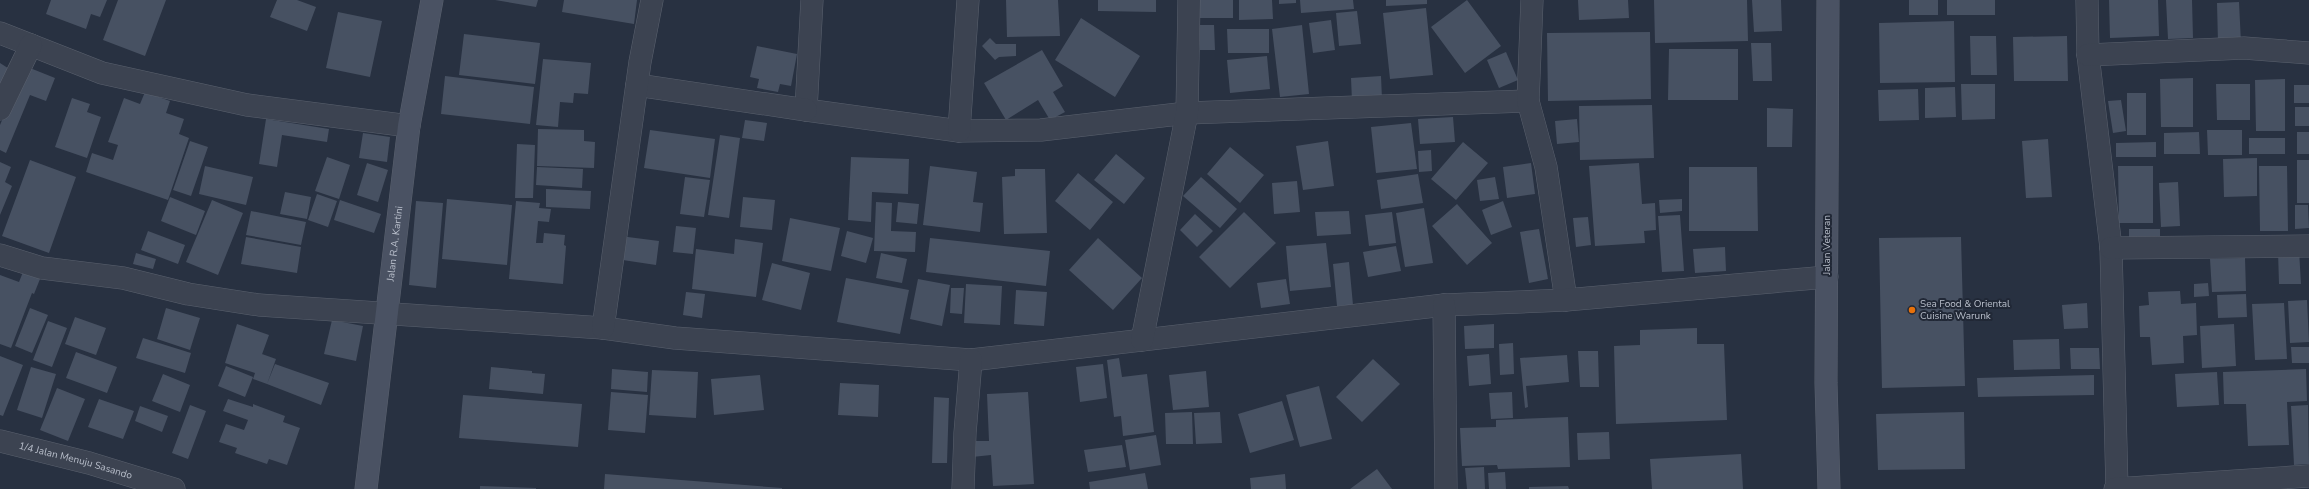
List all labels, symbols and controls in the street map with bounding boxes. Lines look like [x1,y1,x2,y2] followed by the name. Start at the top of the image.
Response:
[384,205,406,283] street label: Jalan R.A. Kartini
[1820,215,1834,276] street label: Jalan Veteran
[1920,297,2010,323] place label: Sea Food & Oriental Cuisine Warunk
[1907,305,1917,315] marker: Sea Food & Oriental Cuisine Warunk
[17,439,134,483] street label: 1/4 Jalan Menuju Sasando

